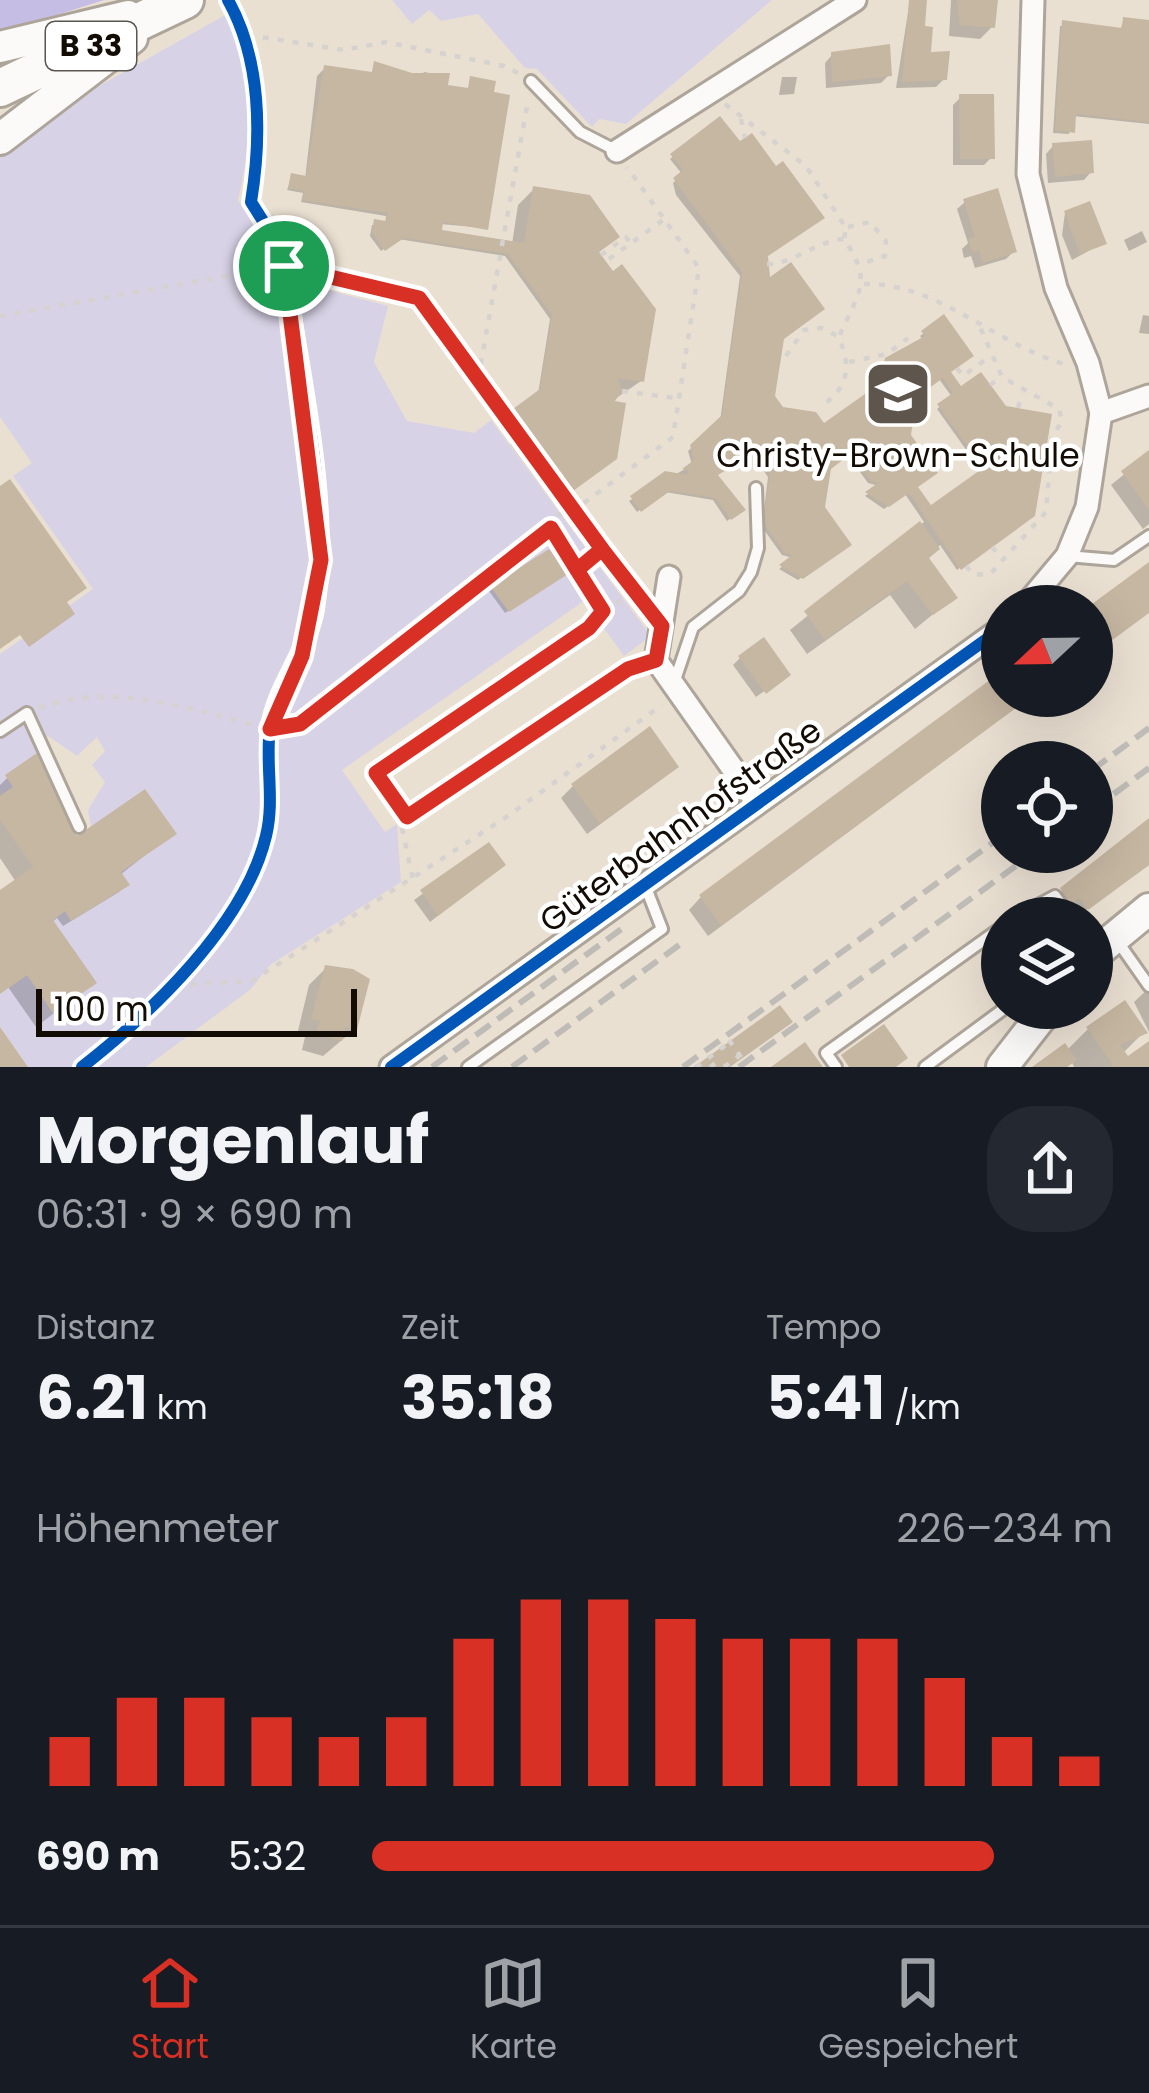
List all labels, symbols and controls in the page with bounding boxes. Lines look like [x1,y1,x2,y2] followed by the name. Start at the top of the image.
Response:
[46,22,136,70] road number: B 33
[233,215,335,317] pin
[251,233,317,299] icon: arrive
[863,359,933,429] school or university icon: Christy-Brown-Schule
[716,432,1080,479] place label: Christy-Brown-Schule
[981,585,1113,717] north arrow
[981,585,1113,1029] map controls
[530,707,831,944] street label: Güterbahnhofstraße
[981,741,1113,873] button: locate
[981,897,1113,1029] button: layers
[36,983,357,1036] scale bar
[54,986,149,1033] text: 100 m
[36,1094,429,1186] text: Morgenlauf
[987,1106,1113,1232] button: share
[36,1187,353,1242] text: 06:31 · 9 × 690 m
[36,1304,155,1351] text: Distanz
[401,1304,459,1351] text: Zeit
[766,1304,882,1351] text: Tempo
[36,1356,148,1440] text: 6.21
[401,1356,555,1440] text: 35:18
[766,1356,885,1440] text: 5:41
[148,1384,208,1431] text: km
[885,1384,961,1431] text: /km
[36,1501,279,1556] text: Höhenmeter
[896,1501,1113,1556] text: 226–234 m
[36,1829,160,1884] text: 690 m
[228,1829,306,1884] text: 5:32
[131,1950,209,2072] tab: Start
[470,1950,557,2072] tab: Karte
[818,1950,1018,2072] tab: Gespeichert

